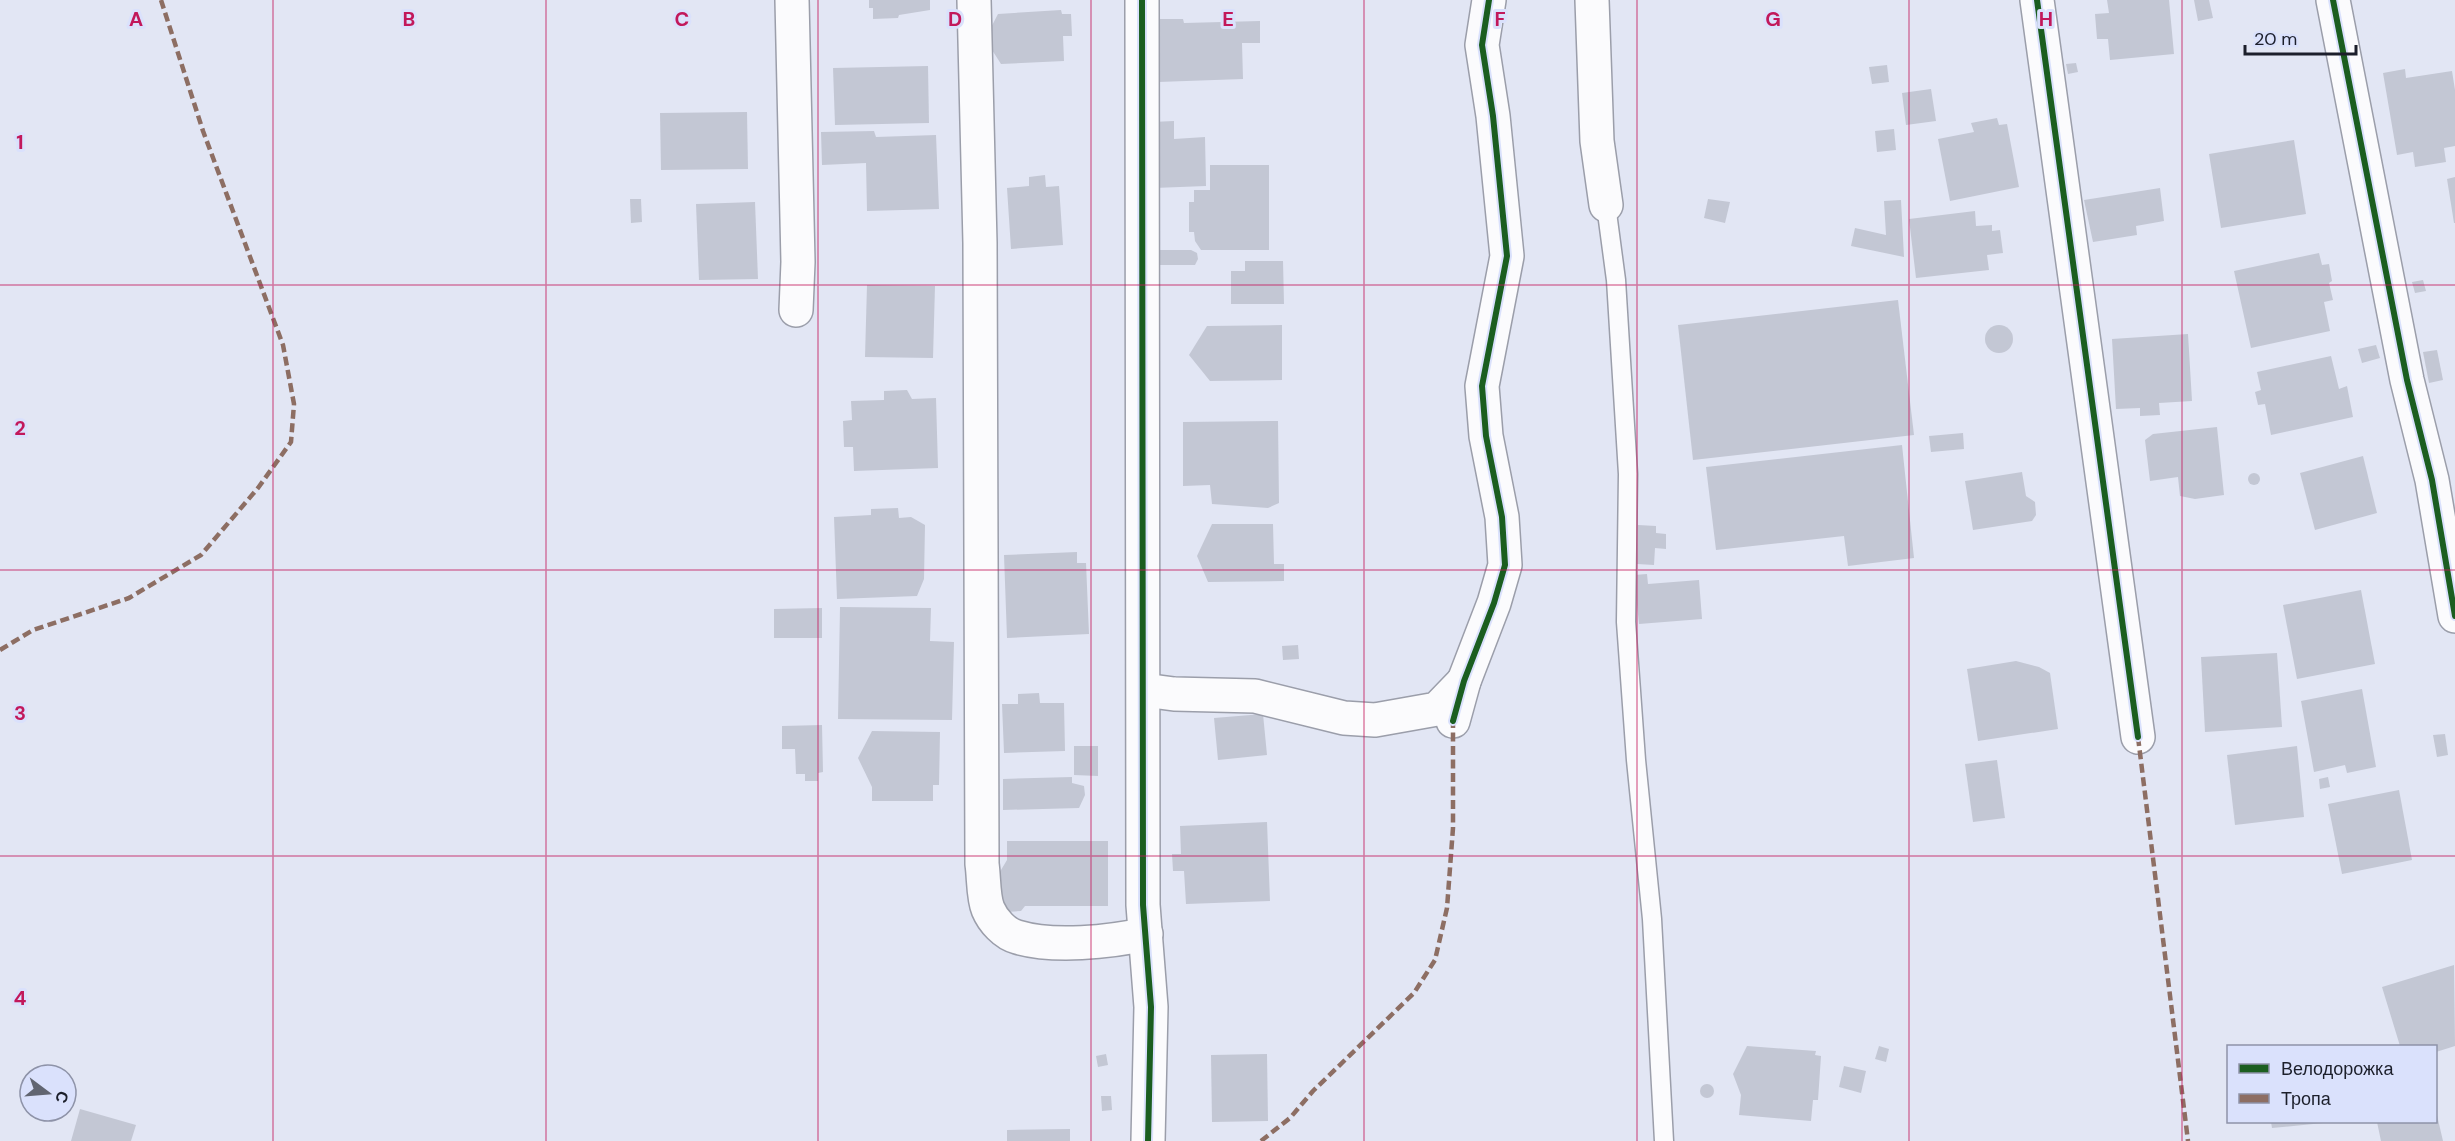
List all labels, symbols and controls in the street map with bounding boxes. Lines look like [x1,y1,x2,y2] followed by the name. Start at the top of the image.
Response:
[129,6,143,32] text: A
[403,6,415,32] text: B
[675,6,689,32] text: C
[948,6,962,32] text: D
[1222,6,1234,32] text: E
[1494,6,1506,32] text: F
[1765,6,1781,32] text: G
[2039,6,2053,32] text: H
[2245,18,2356,56] scale bar
[2254,27,2297,51] text: 20 m
[16,129,24,155] text: 1
[14,415,26,441] text: 2
[14,700,26,726] text: 3
[14,985,27,1011] text: 4
[2227,1045,2437,1123] legend
[2281,1057,2394,1081] text: Велодорожка
[18,1063,78,1123] north arrow
[2281,1087,2332,1111] text: Тропа
[50,1089,74,1106] text: С

